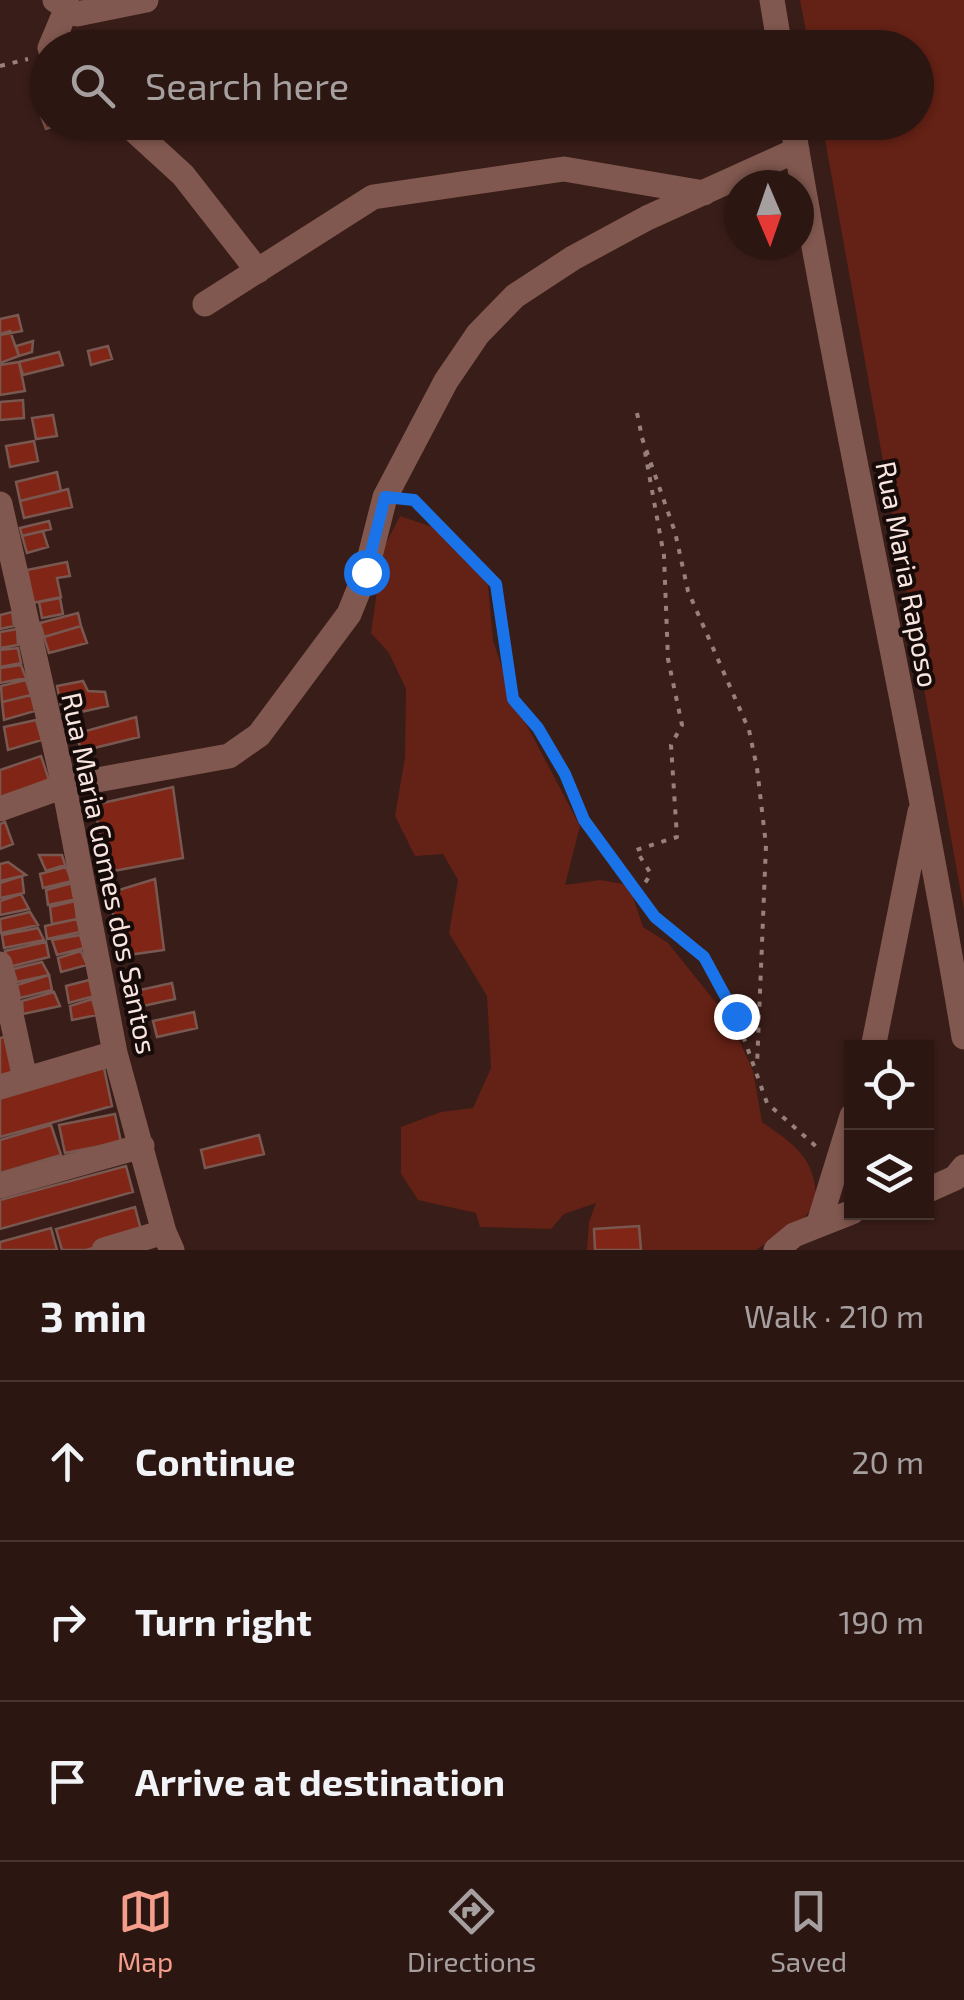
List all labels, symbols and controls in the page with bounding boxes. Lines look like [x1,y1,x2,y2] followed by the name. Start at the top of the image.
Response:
[30,30,934,140] search box
[65,58,120,113] icon: search
[145,62,349,108] text: Search here
[724,170,814,260] north arrow
[869,458,947,690] street label: Rua Maria Raposo
[344,550,390,596] route start
[55,689,165,1057] street label: Rua Maria Gomes dos Santos
[714,994,760,1040] route end
[844,1040,934,1220] map controls
[844,1040,934,1130] button: locate
[844,1130,934,1220] button: layers
[40,1290,147,1340] text: 3 min
[744,1296,924,1334] text: Walk · 210 m
[40,1434,95,1489] icon: ahead
[135,1438,295,1484] text: Continue
[852,1442,924,1480] text: 20 m
[40,1594,95,1649] icon: right
[135,1598,312,1644] text: Turn right
[838,1602,924,1640] text: 190 m
[40,1754,95,1809] icon: arrive
[135,1758,505,1804] text: Arrive at destination
[117,1884,173,1978] tab: Map
[407,1884,536,1978] tab: Directions
[770,1884,847,1978] tab: Saved

